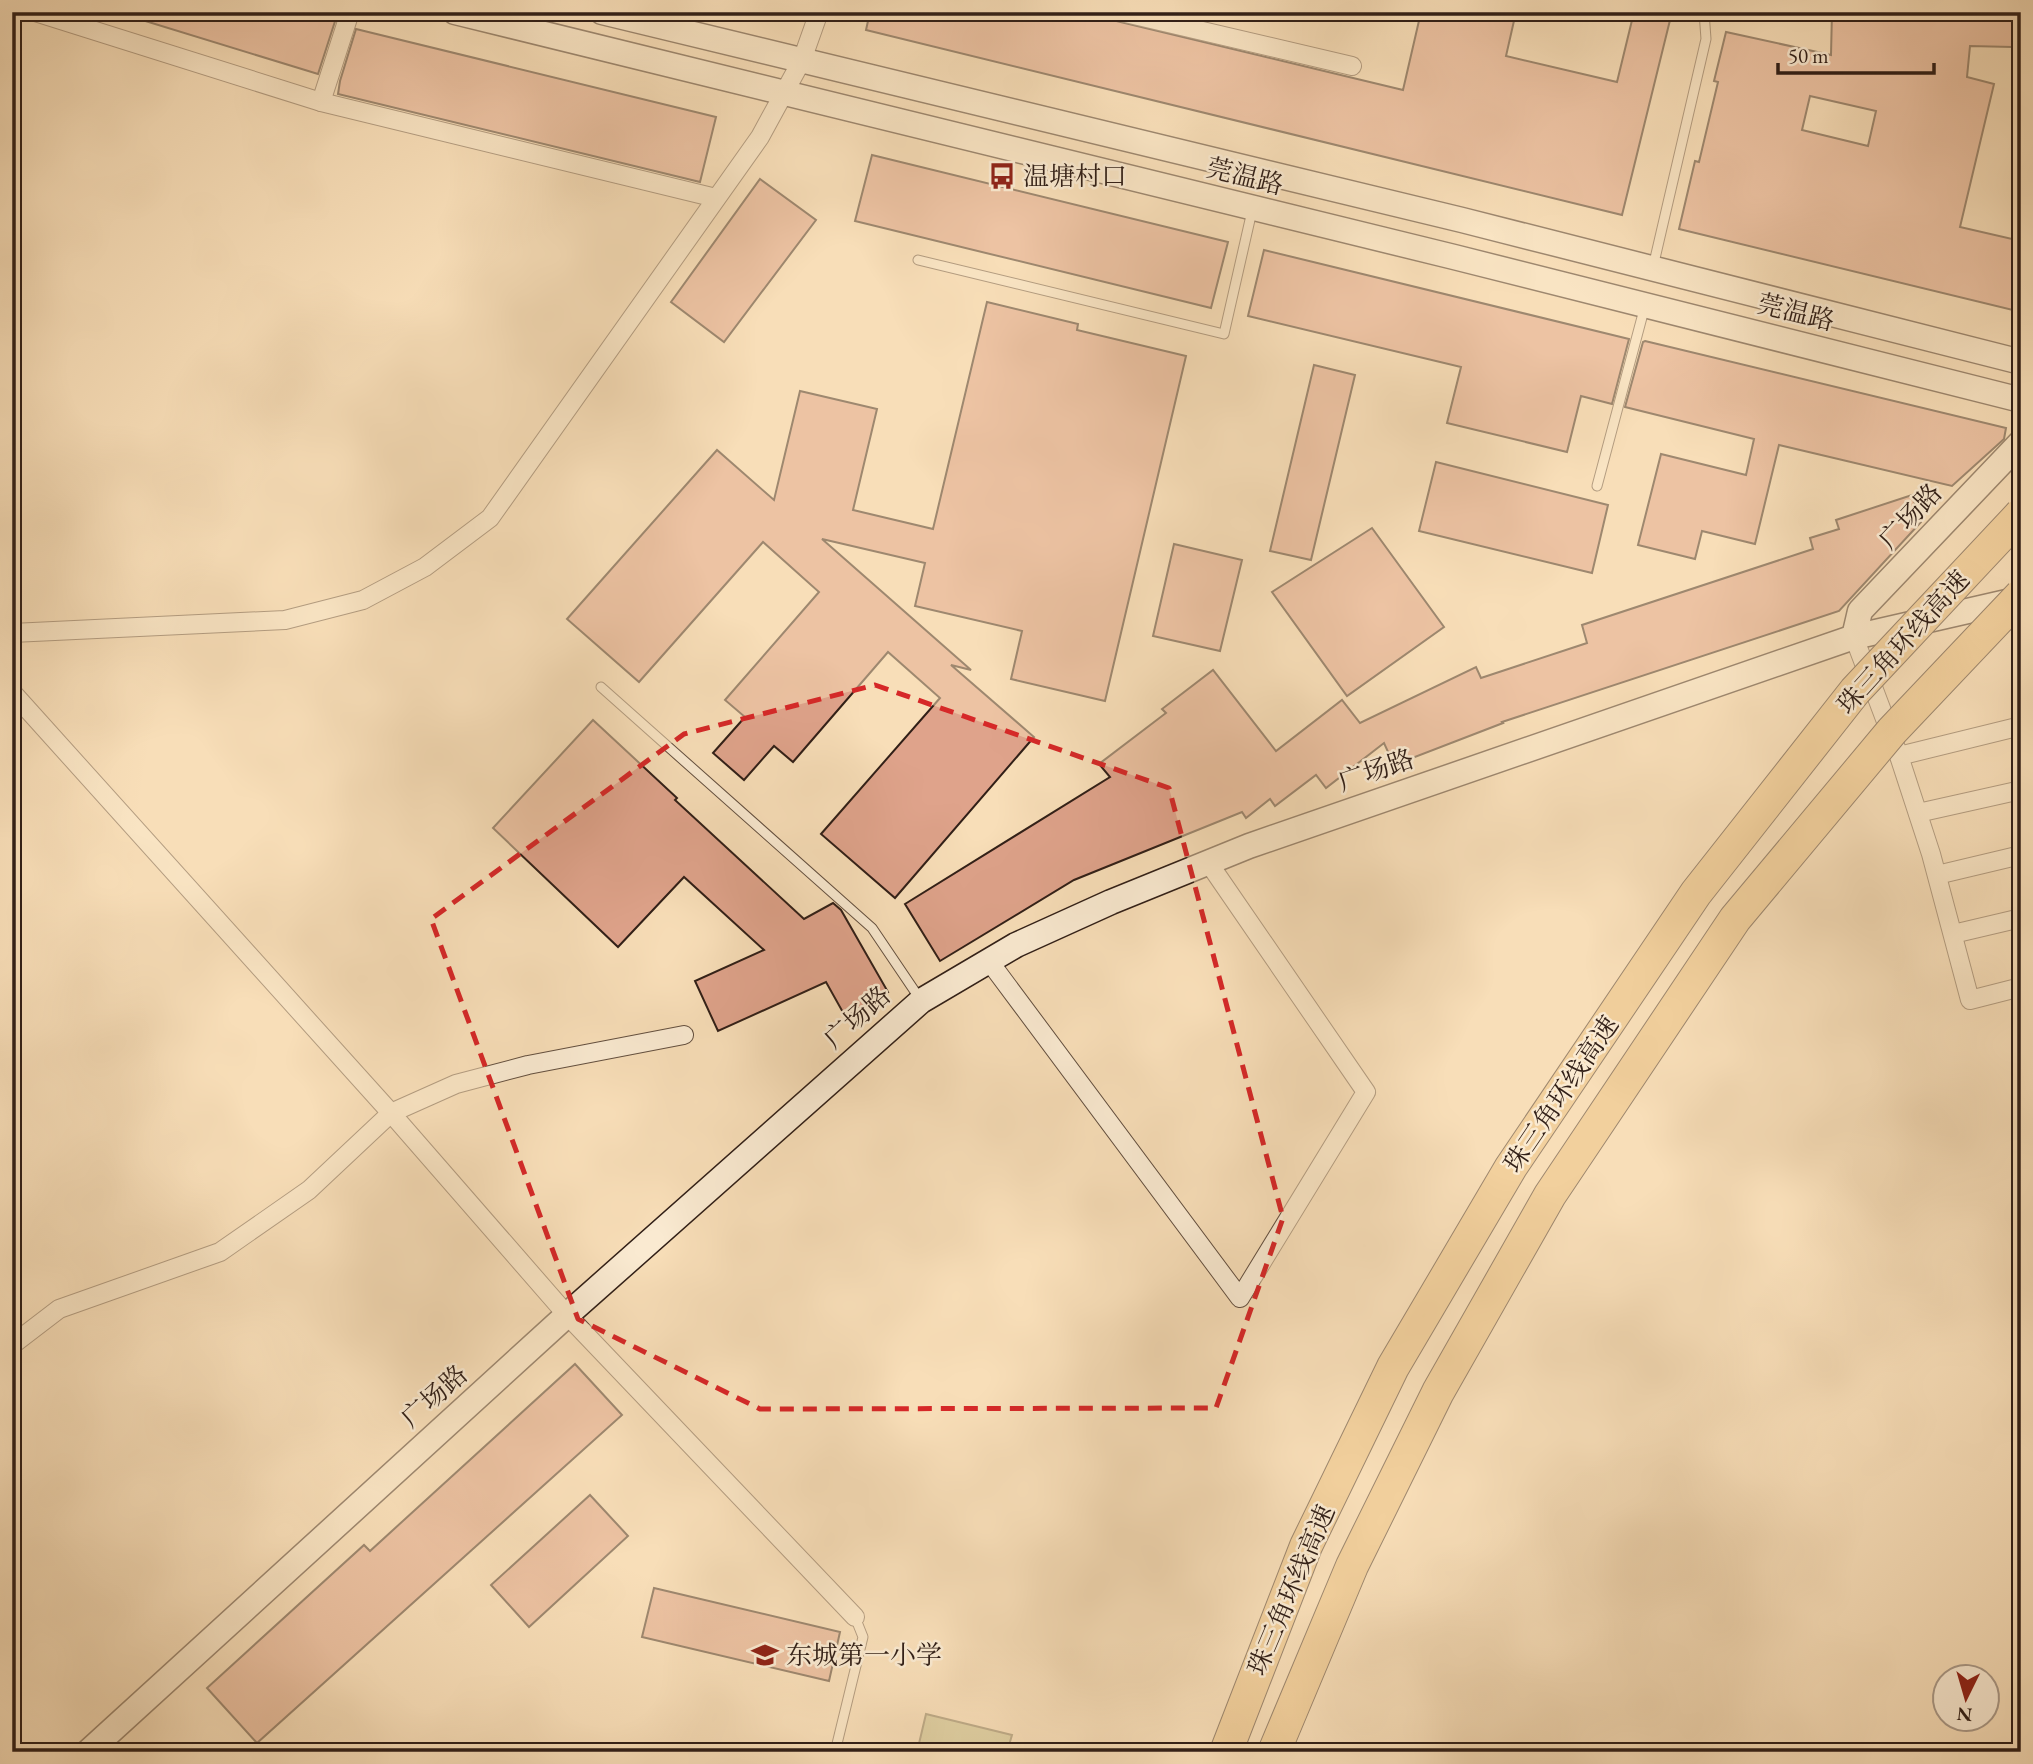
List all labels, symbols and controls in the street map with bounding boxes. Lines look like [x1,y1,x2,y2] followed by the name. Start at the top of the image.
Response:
[1778,32,1933,76] scale bar
[1788,42,1829,69] text: 50 m
[1203,150,1287,202] street label: 莞温路
[1023,159,1127,193] place label: 温塘村口
[987,161,1017,191] bus stop icon: 温塘村口
[1754,286,1838,338] street label: 莞温路
[1871,476,1949,556] street label: 广场路
[1829,563,1977,721] street label: 珠三角环线高速
[1334,741,1418,799] street label: 广场路
[817,978,897,1056] street label: 广场路
[1496,1009,1626,1179] street label: 珠三角环线高速
[394,1357,474,1435] street label: 广场路
[1240,1500,1342,1680] street label: 珠三角环线高速
[786,1638,942,1672] place label: 东城第一小学
[750,1640,780,1670] school or university icon: 东城第一小学
[1932,1662,2002,1732] north arrow
[1955,1701,1973,1728] text: N

